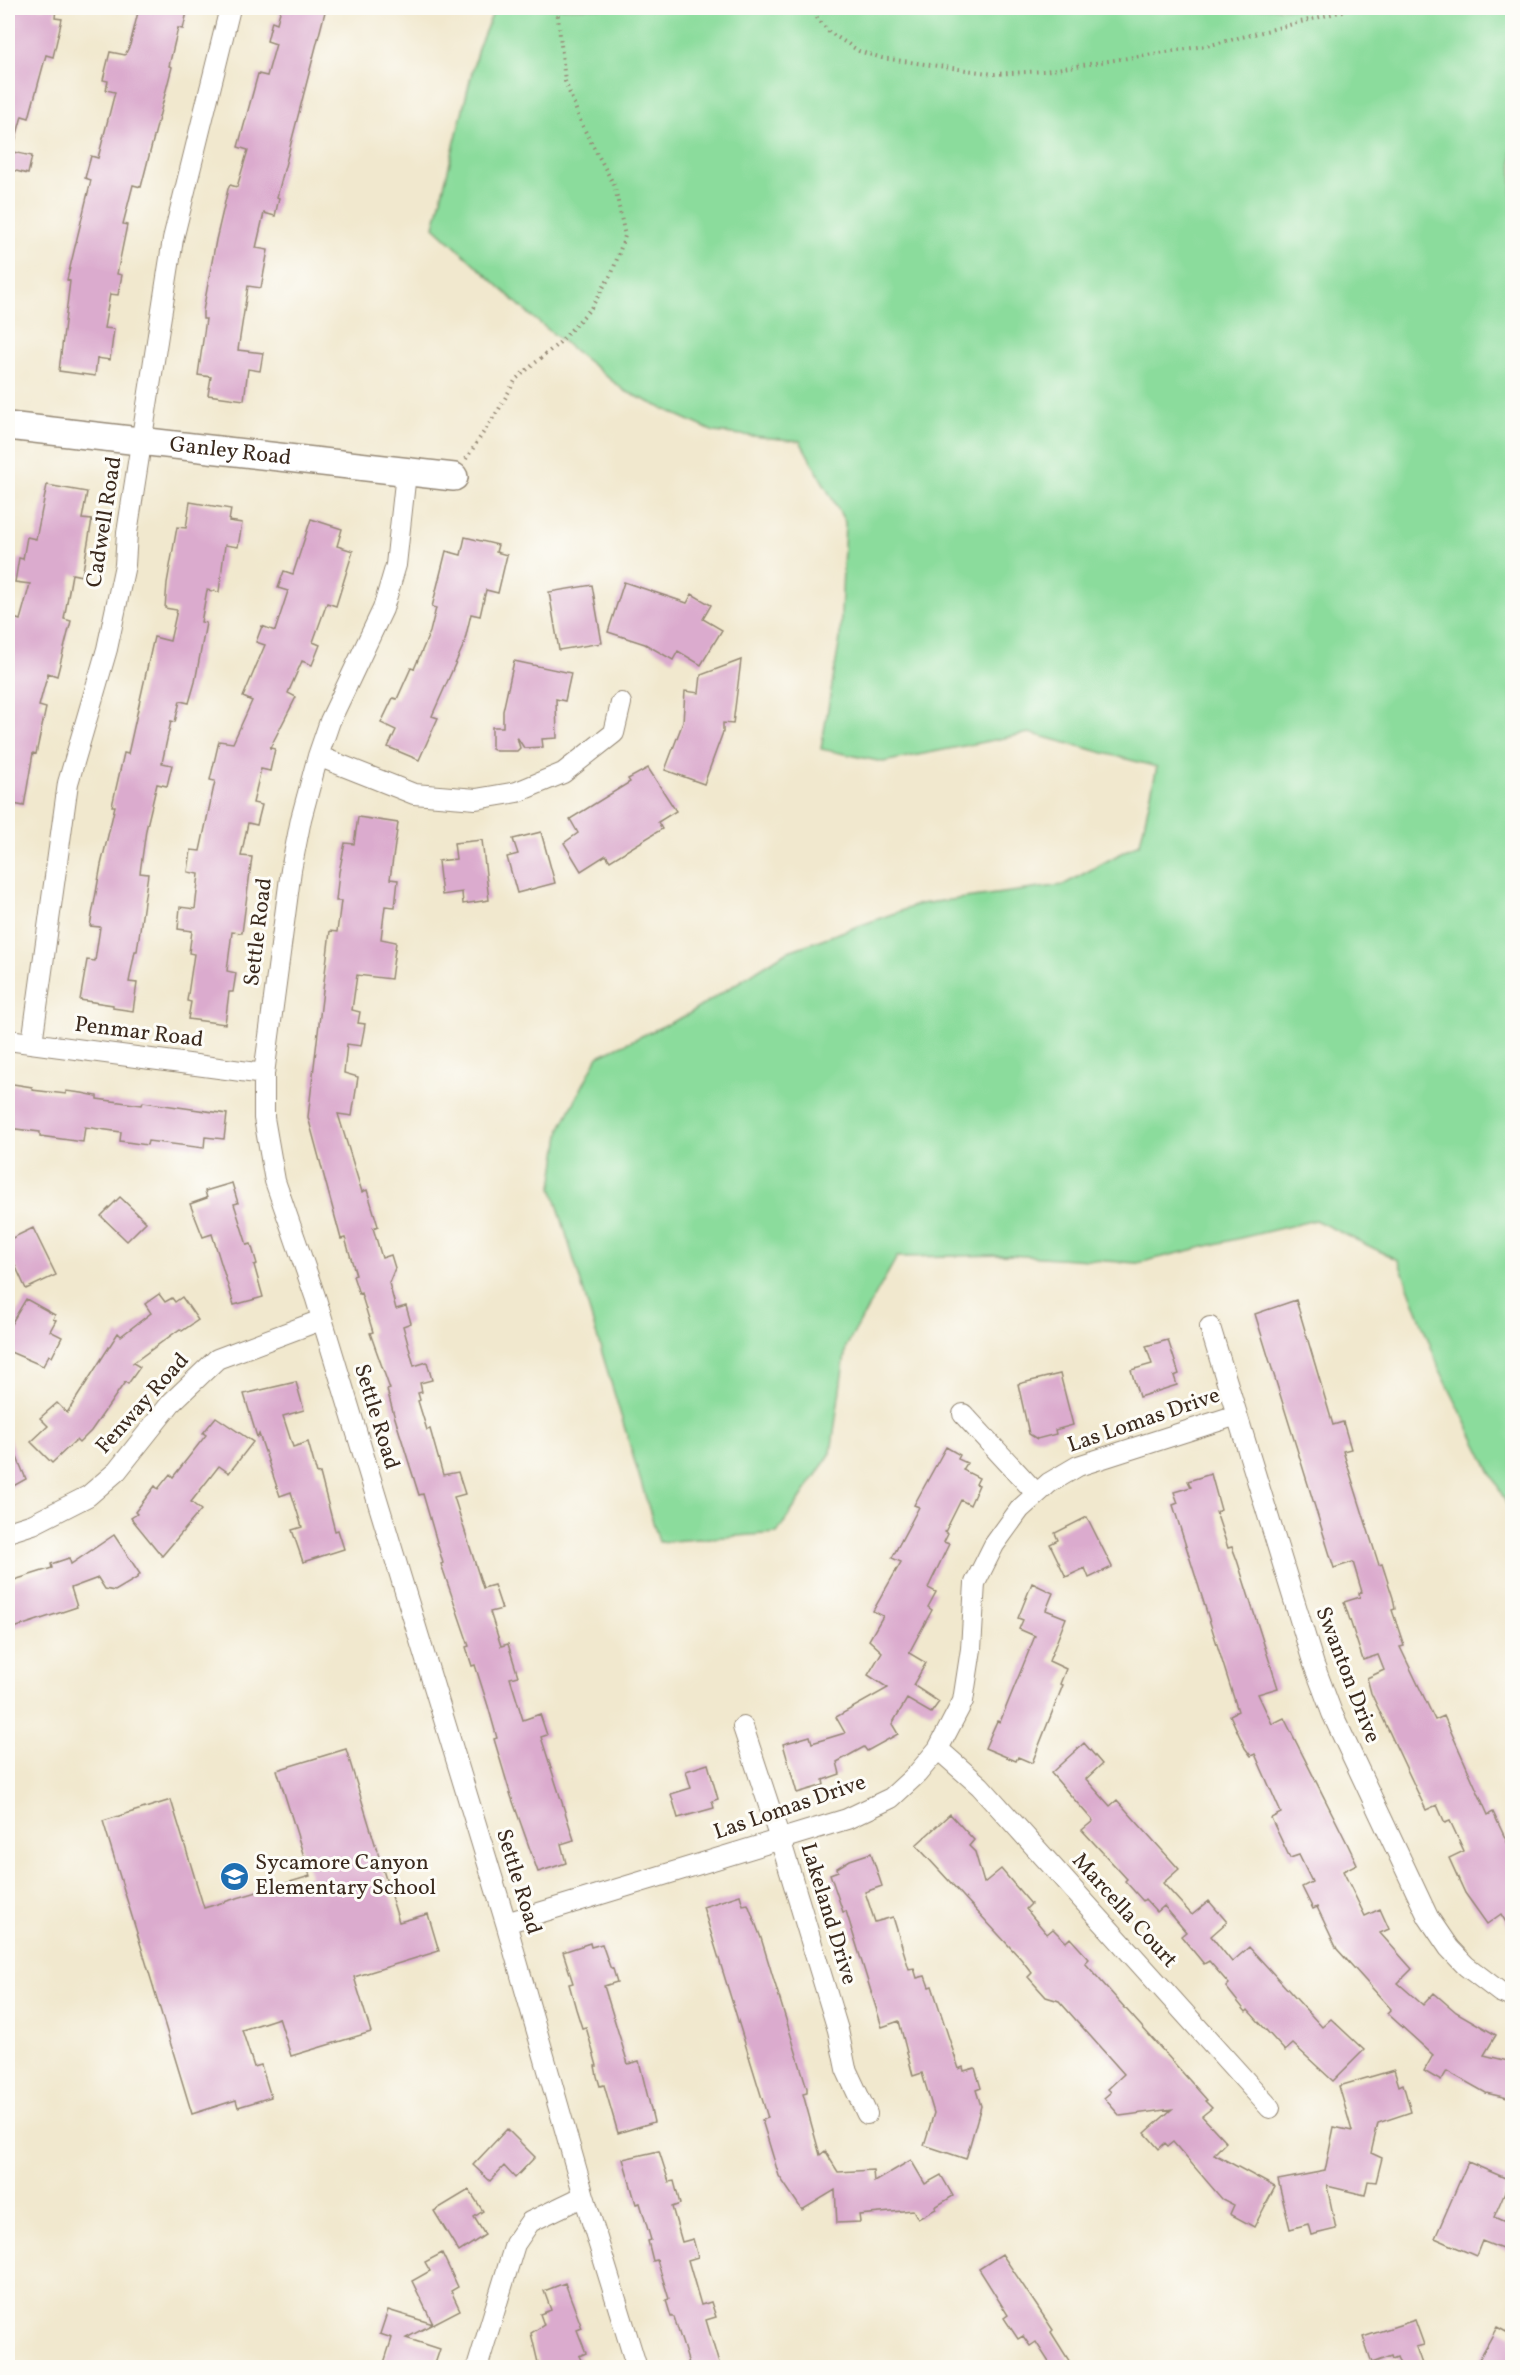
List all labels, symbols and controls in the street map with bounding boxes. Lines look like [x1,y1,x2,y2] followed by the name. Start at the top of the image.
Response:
[168,429,293,474] street label: Ganley Road
[79,454,131,590] street label: Cadwell Road
[237,876,281,988] street label: Settle Road
[73,1010,205,1056] street label: Penmar Road
[89,1347,197,1461] street label: Fenway Road
[345,1360,407,1474] street label: Settle Road
[1064,1380,1224,1462] street label: Las Lomas Drive
[1307,1602,1387,1748] street label: Swanton Drive
[710,1767,870,1849] street label: Las Lomas Drive
[487,1825,549,1939] street label: Settle Road
[792,1839,864,1989] street label: Lakeland Drive
[1064,1847,1184,1975] street label: Marcella Court
[255,1848,436,1904] place label: Sycamore Canyon Elementary School
[218,1860,250,1892] school or university icon: Sycamore Canyon Elementary School

